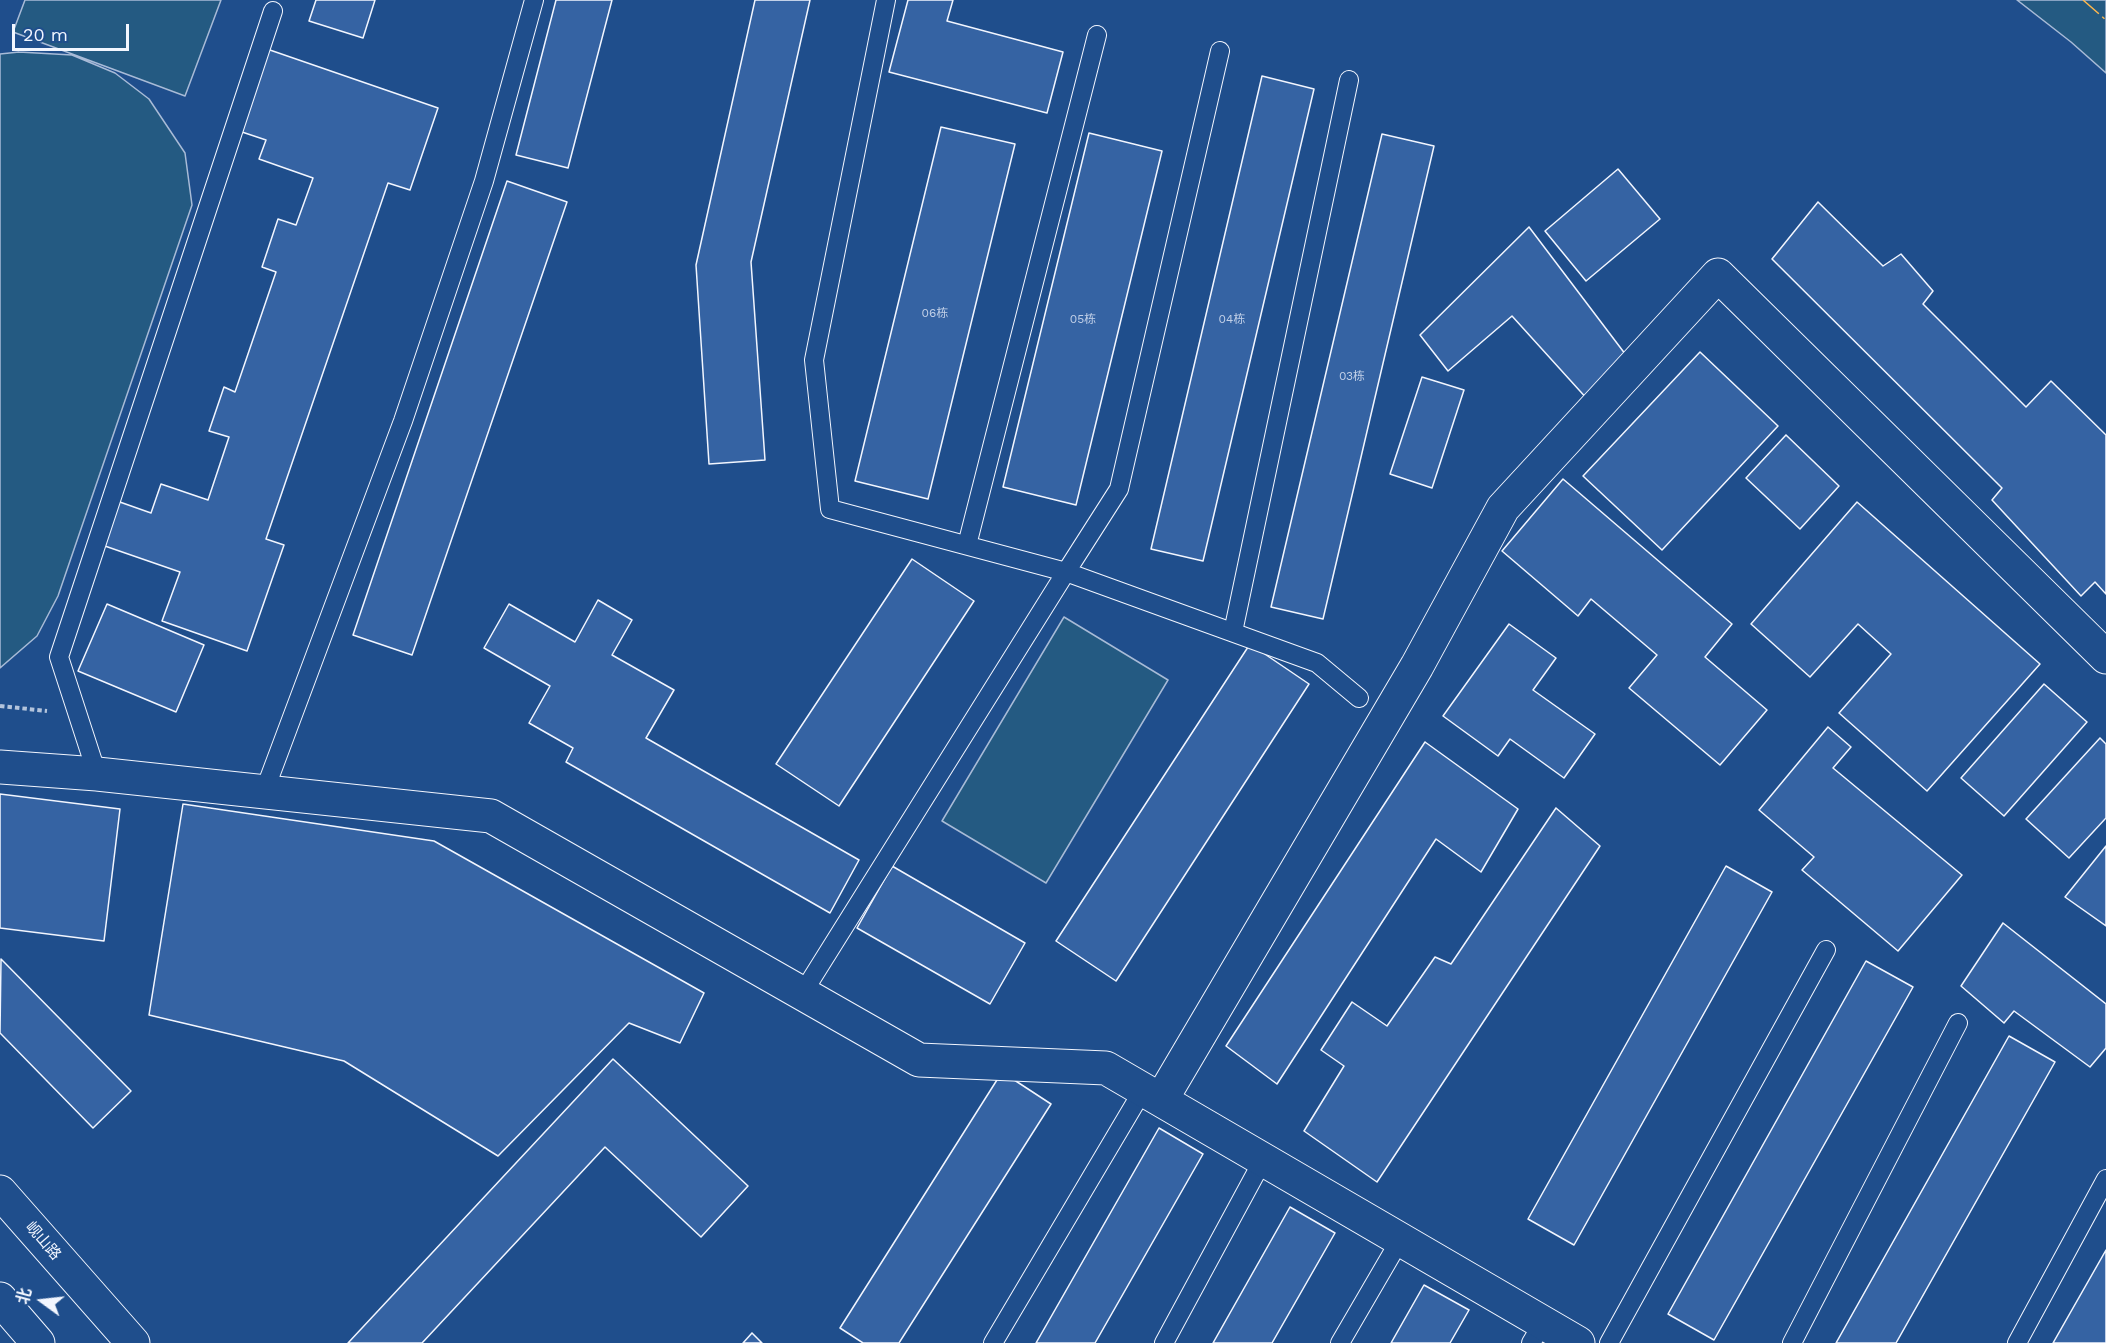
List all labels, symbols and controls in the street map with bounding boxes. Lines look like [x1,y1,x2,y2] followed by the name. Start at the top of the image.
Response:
[15,12,132,50] scale bar
[23,24,68,45] text: 20 m
[922,306,948,320] house number: 06栋
[1070,312,1096,326] house number: 05栋
[1219,312,1245,326] house number: 04栋
[1339,369,1365,383] house number: 03栋
[21,1218,65,1264] street label: 岘山路
[12,1271,72,1331] north arrow
[13,1286,35,1306] text: 北

